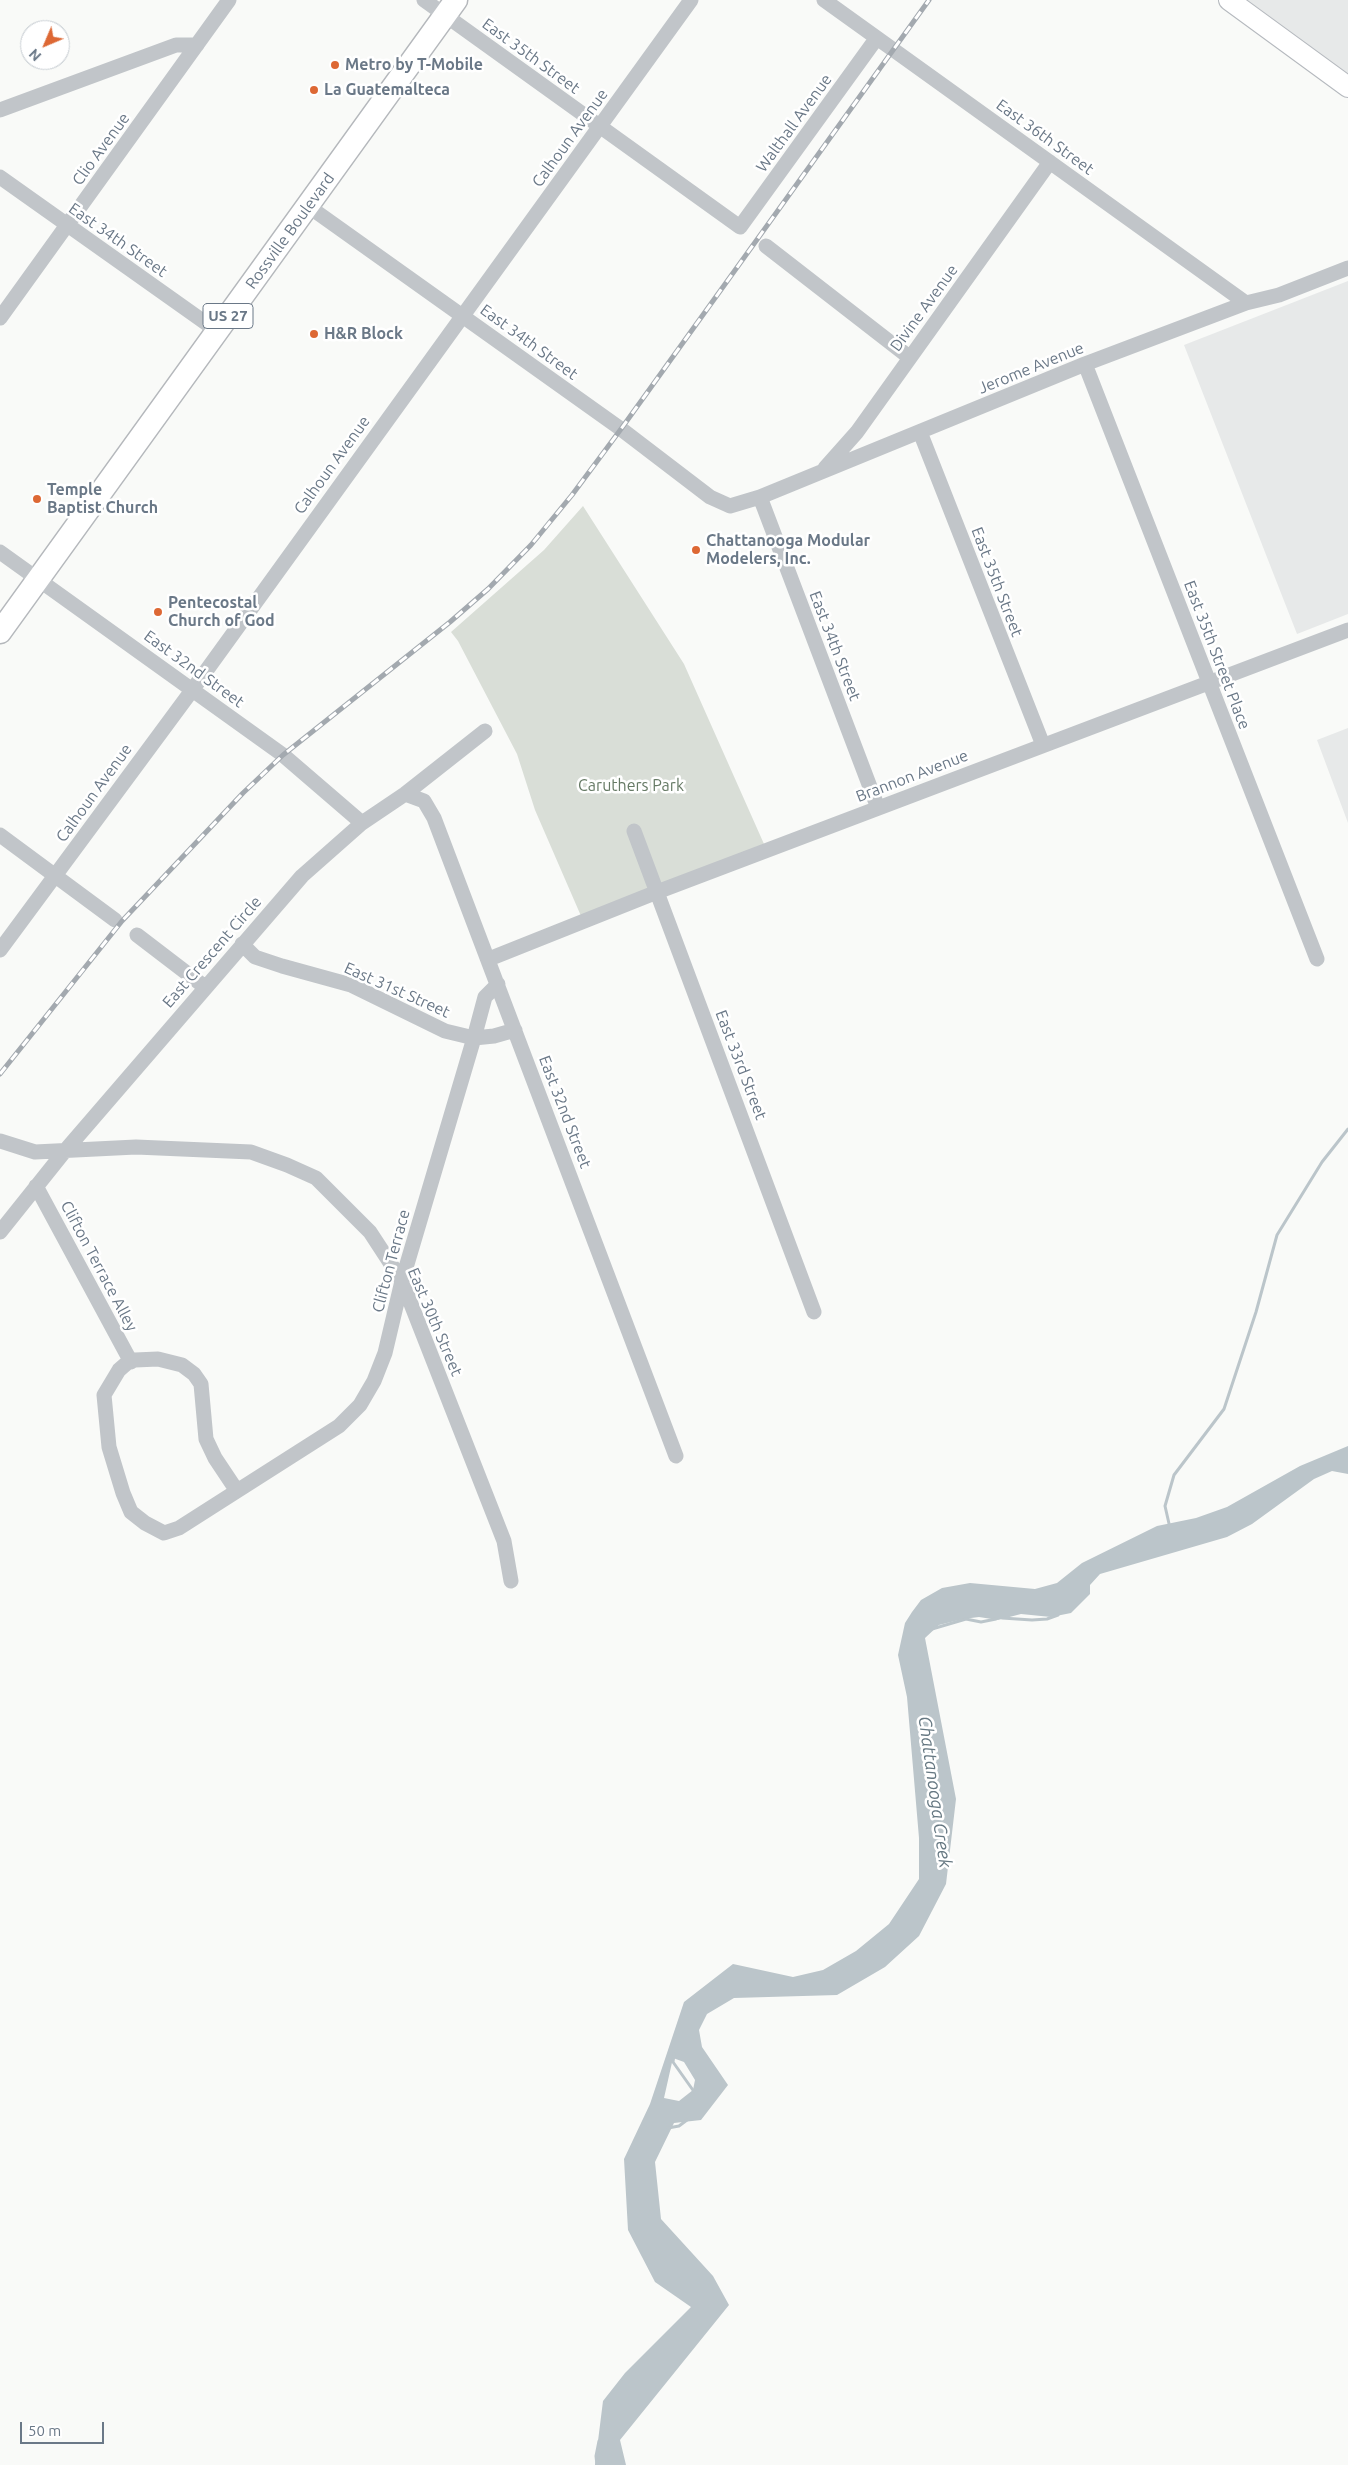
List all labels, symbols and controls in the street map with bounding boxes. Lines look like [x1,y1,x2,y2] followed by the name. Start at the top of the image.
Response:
[478,14,584,98] street label: East 35th Street
[20,20,70,70] north arrow
[26,46,44,64] text: N
[345,55,483,75] place label: Metro by T-Mobile
[329,59,341,71] marker: Metro by T-Mobile
[752,70,836,176] street label: Walthall Avenue
[324,80,450,100] place label: La Guatemalteca
[308,84,320,96] marker: La Guatemalteca
[528,85,612,191] street label: Calhoun Avenue
[992,95,1098,179] street label: East 36th Street
[68,109,134,189] street label: Clio Avenue
[241,169,339,293] street label: Rossville Boulevard
[65,199,171,281] street label: East 34th Street
[886,261,962,355] street label: Divine Avenue
[476,300,582,384] street label: East 34th Street
[203,304,253,328] road number: US 27
[324,324,403,344] place label: H&R Block
[308,328,320,340] marker: H&R Block
[975,338,1087,398] street label: Jerome Avenue
[290,412,374,518] street label: Calhoun Avenue
[47,480,158,518] place label: Temple Baptist Church
[31,493,43,505] marker: Temple Baptist Church
[967,524,1027,640] street label: East 35th Street
[706,531,870,569] place label: Chattanooga Modular Modelers, Inc.
[690,544,702,556] marker: Chattanooga Modular Modelers, Inc.
[1180,578,1254,732] street label: East 35th Street Place
[805,588,865,704] street label: East 34th Street
[168,593,275,631] place label: Pentecostal Church of God
[152,606,164,618] marker: Pentecostal Church of God
[140,626,248,712] street label: East 32nd Street
[52,740,136,846] street label: Calhoun Avenue
[853,746,971,806] street label: Brannon Avenue
[578,776,684,796] park label: Caruthers Park
[158,892,266,1012] street label: East Crescent Circle
[341,958,453,1022] street label: East 31st Street
[711,1007,771,1123] street label: East 33rd Street
[535,1053,595,1171] street label: East 32nd Street
[57,1198,141,1334] street label: Clifton Terrace Alley
[368,1207,414,1315] street label: Clifton Terrace
[404,1265,466,1379] street label: East 30th Street
[914,1715,956,1869] water label: Chattanooga Creek
[22,2412,106,2444] scale bar
[28,2422,61,2439] text: 50 m

